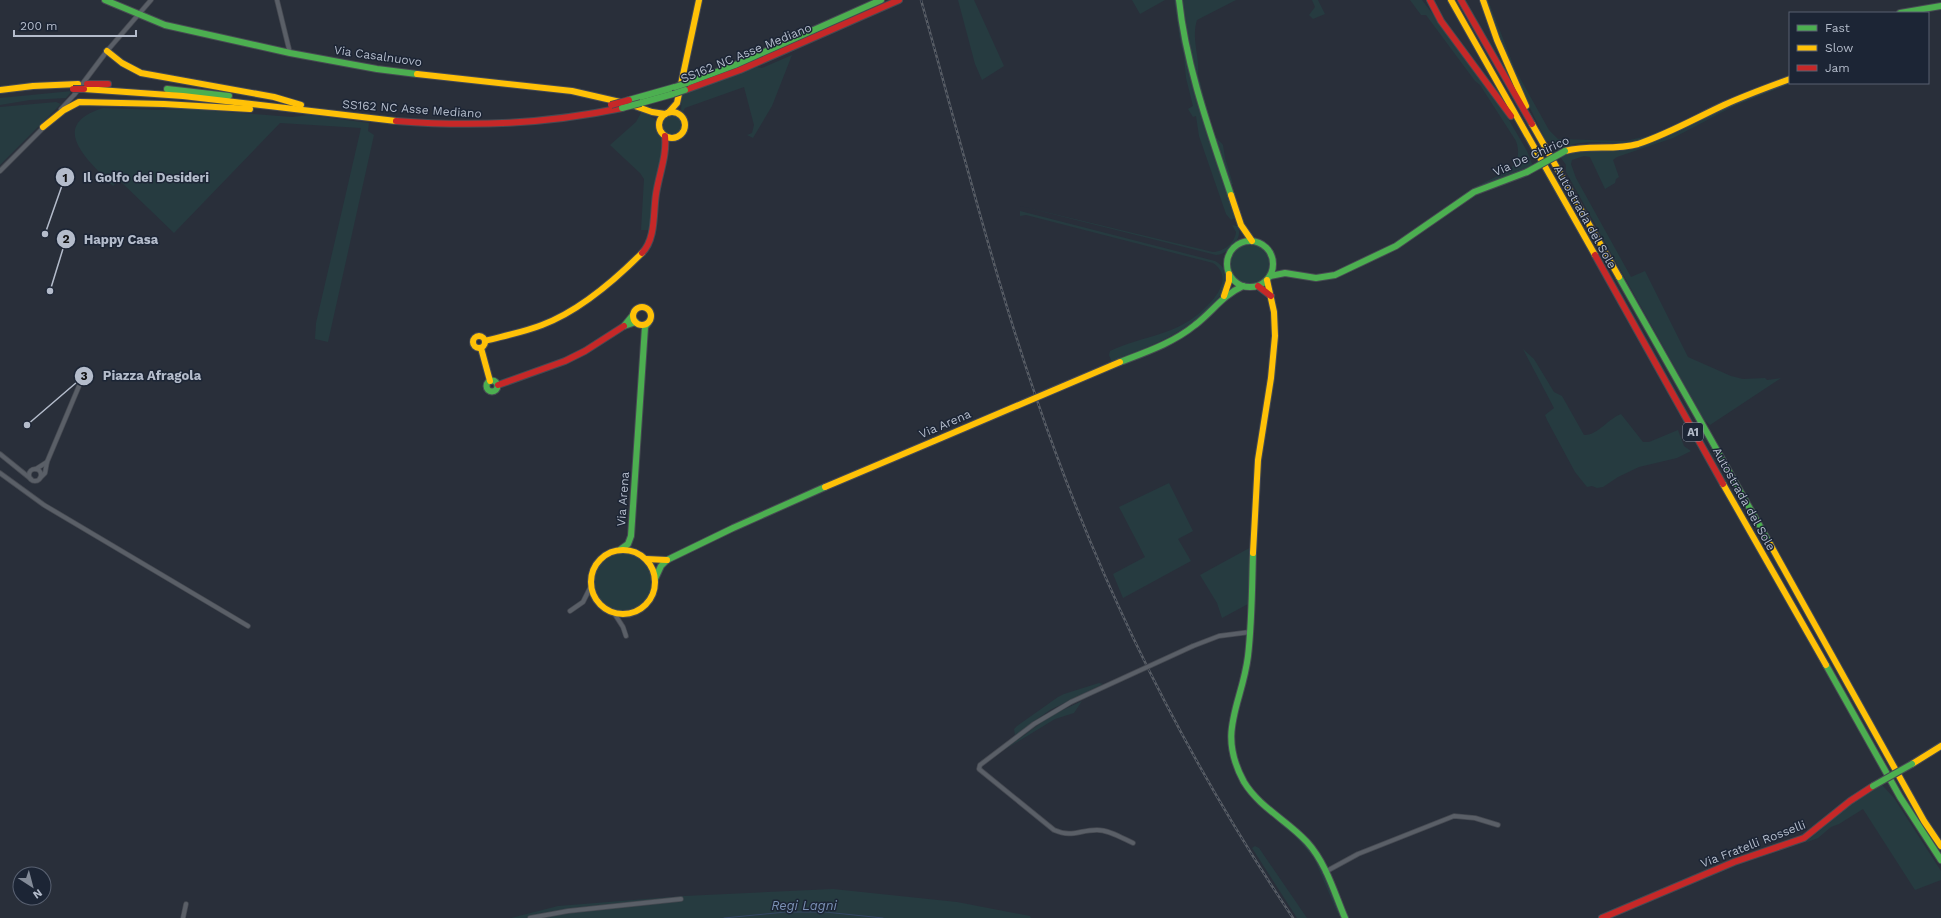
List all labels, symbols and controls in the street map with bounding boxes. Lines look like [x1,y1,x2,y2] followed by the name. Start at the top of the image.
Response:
[14,12,136,38] scale bar
[1789,12,1929,84] legend
[20,19,57,33] text: 200 m
[679,20,813,86] street label: SS162 NC Asse Mediano
[1825,21,1850,35] text: Fast
[1825,41,1853,55] text: Slow
[333,43,423,69] street label: Via Casalnuovo
[1825,61,1850,75] text: Jam
[342,97,482,121] street label: SS162 NC Asse Mediano
[1491,133,1571,179] street label: Via De Chirico
[1551,163,1619,271] street label: Autostrada del Sole
[55,165,217,190] callout: Il Golfo dei Desideri
[83,170,209,185] text: Il Golfo dei Desideri
[62,171,68,185] text: 1
[56,227,167,252] callout: Happy Casa
[62,232,70,246] text: 2
[84,232,159,247] text: Happy Casa
[74,363,209,388] callout: Piazza Afragola
[103,368,202,383] text: Piazza Afragola
[80,369,88,383] text: 3
[917,407,973,441] street label: Via Arena
[1683,423,1703,441] road number: A1
[1710,445,1778,553] street label: Autostrada del Sole
[614,471,632,527] street label: Via Arena
[1699,818,1807,870] street label: Via Fratelli Rosselli
[12,866,52,906] north arrow
[30,886,45,901] text: N
[771,898,837,913] water label: Regi Lagni

